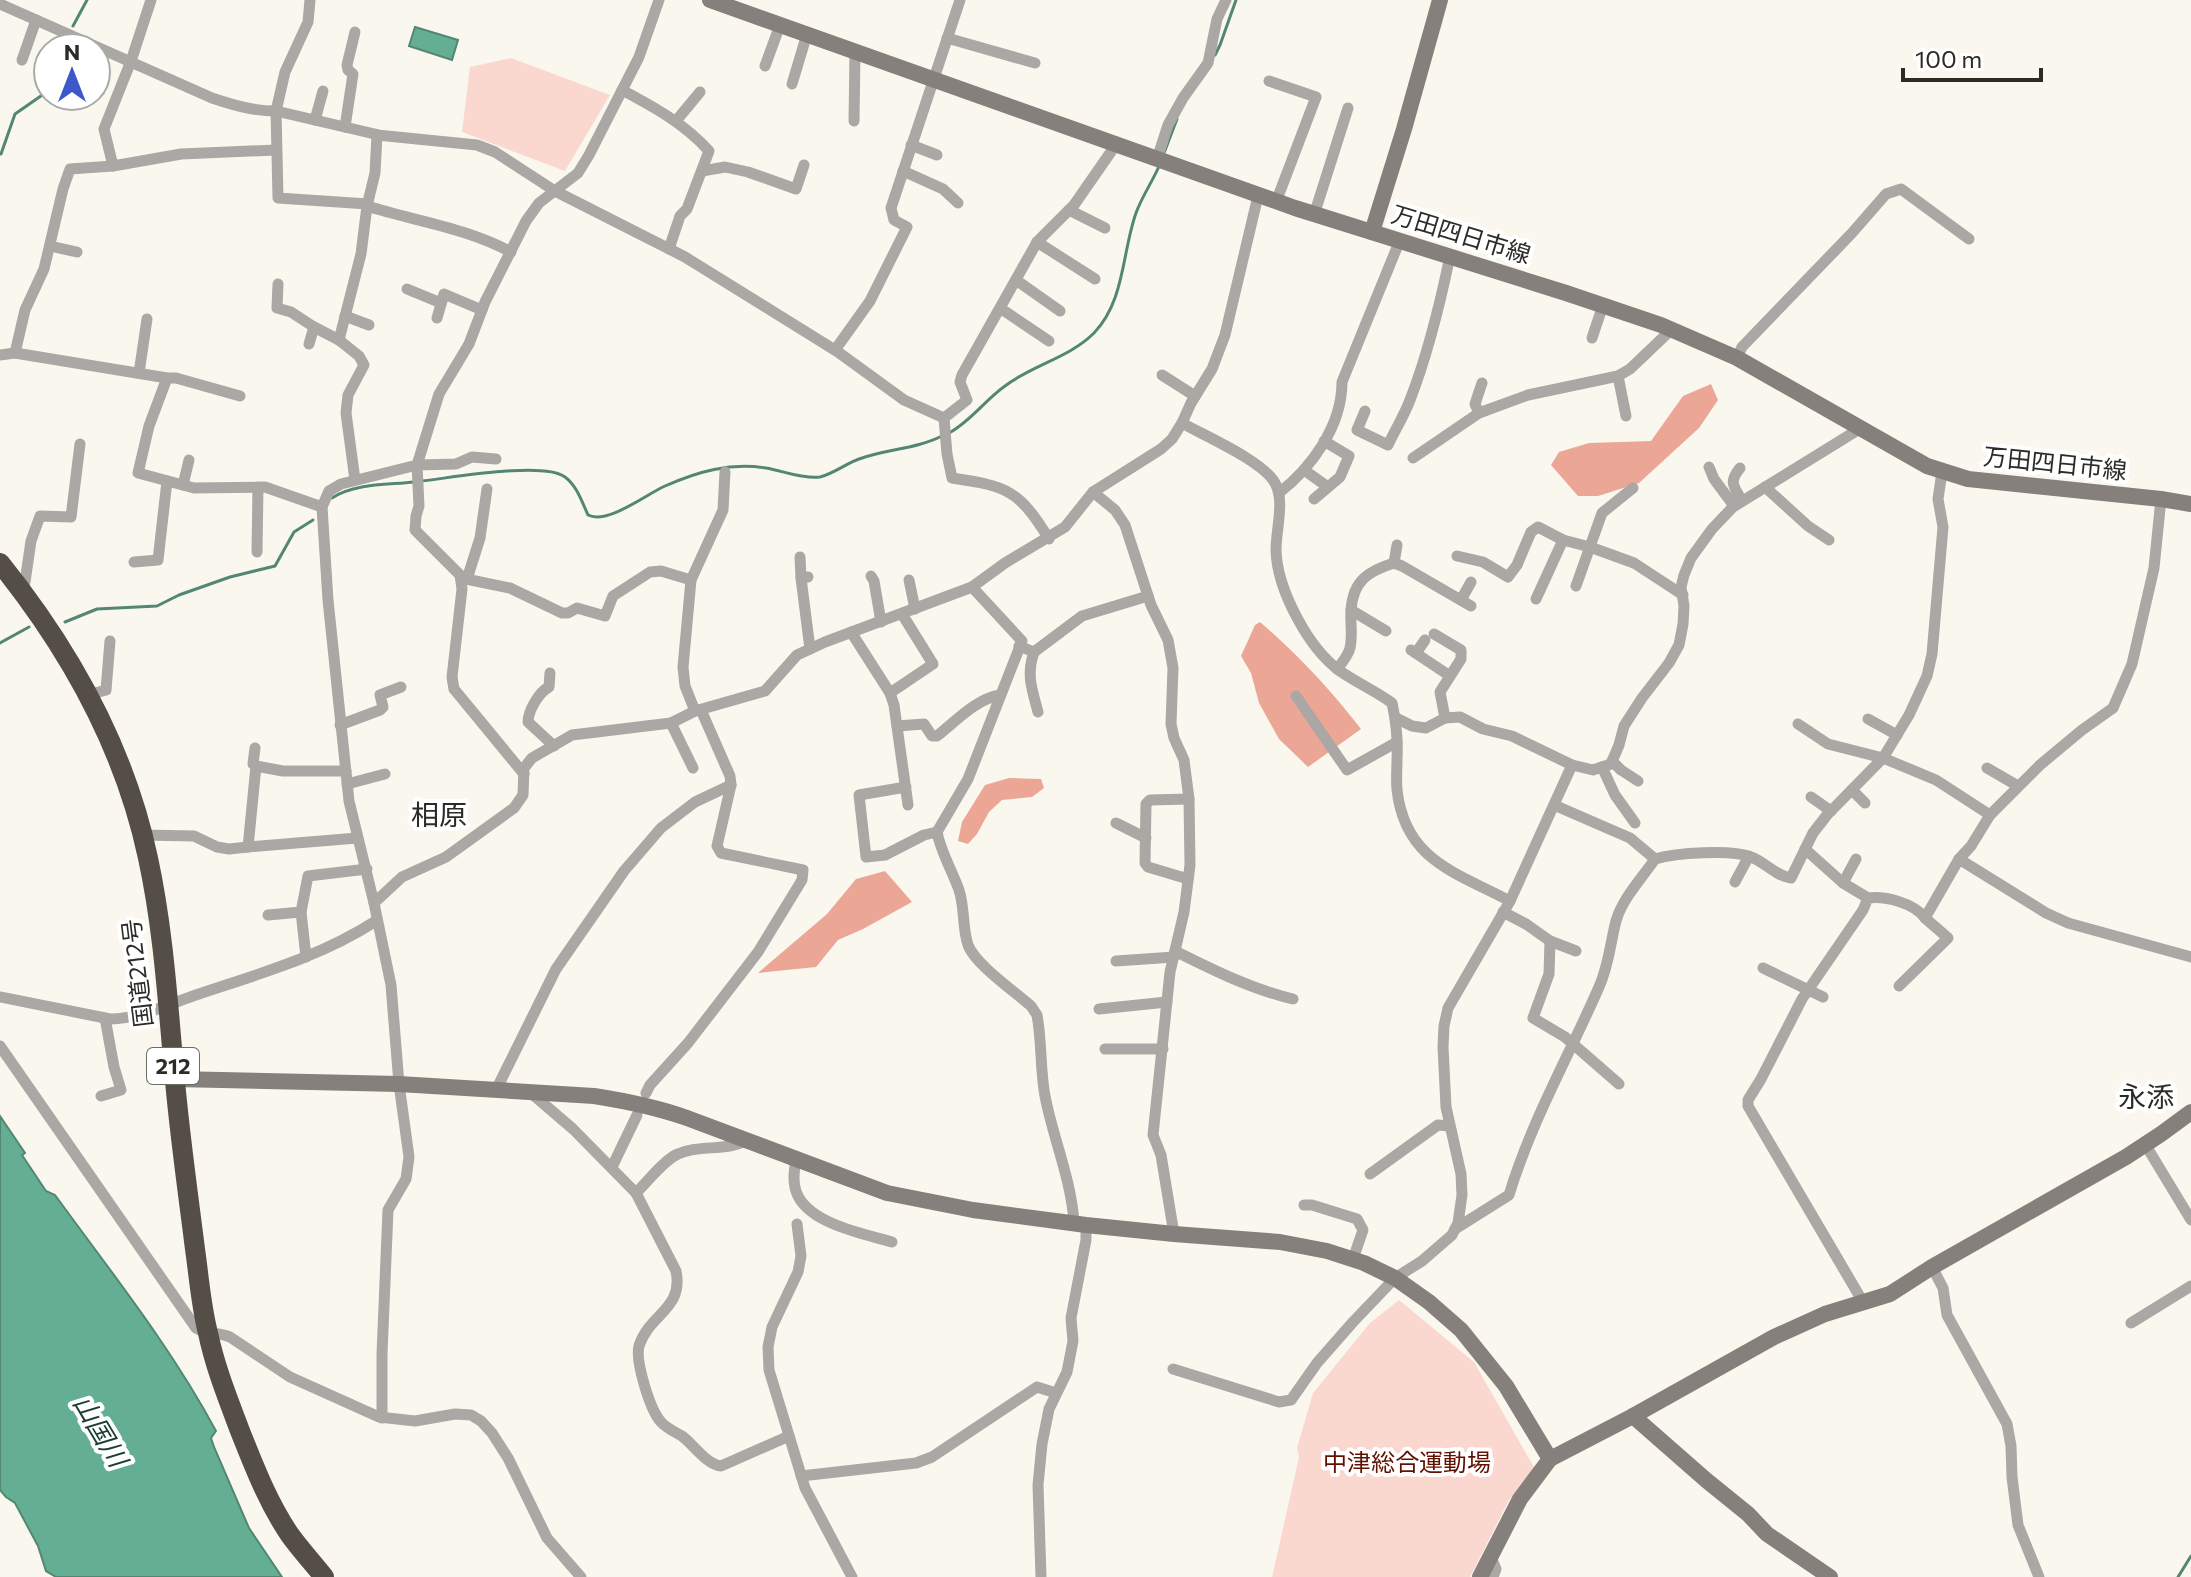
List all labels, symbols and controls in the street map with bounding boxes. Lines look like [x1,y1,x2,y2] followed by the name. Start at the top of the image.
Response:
[32,32,112,112] north arrow
[1903,32,2041,82] scale bar
[64,38,80,65] text: N
[1915,44,1982,73] text: 100 m
[1388,199,1535,268] street label: 万田四日市線
[1982,441,2128,484] street label: 万田四日市線
[411,797,467,831] district label: 相原
[115,917,158,1029] street label: 国道212号
[147,1048,199,1084] road number: 212
[2118,1079,2174,1113] district label: 永添
[68,1389,136,1474] water label: 山国川
[1323,1447,1491,1476] park label: 中津総合運動場

